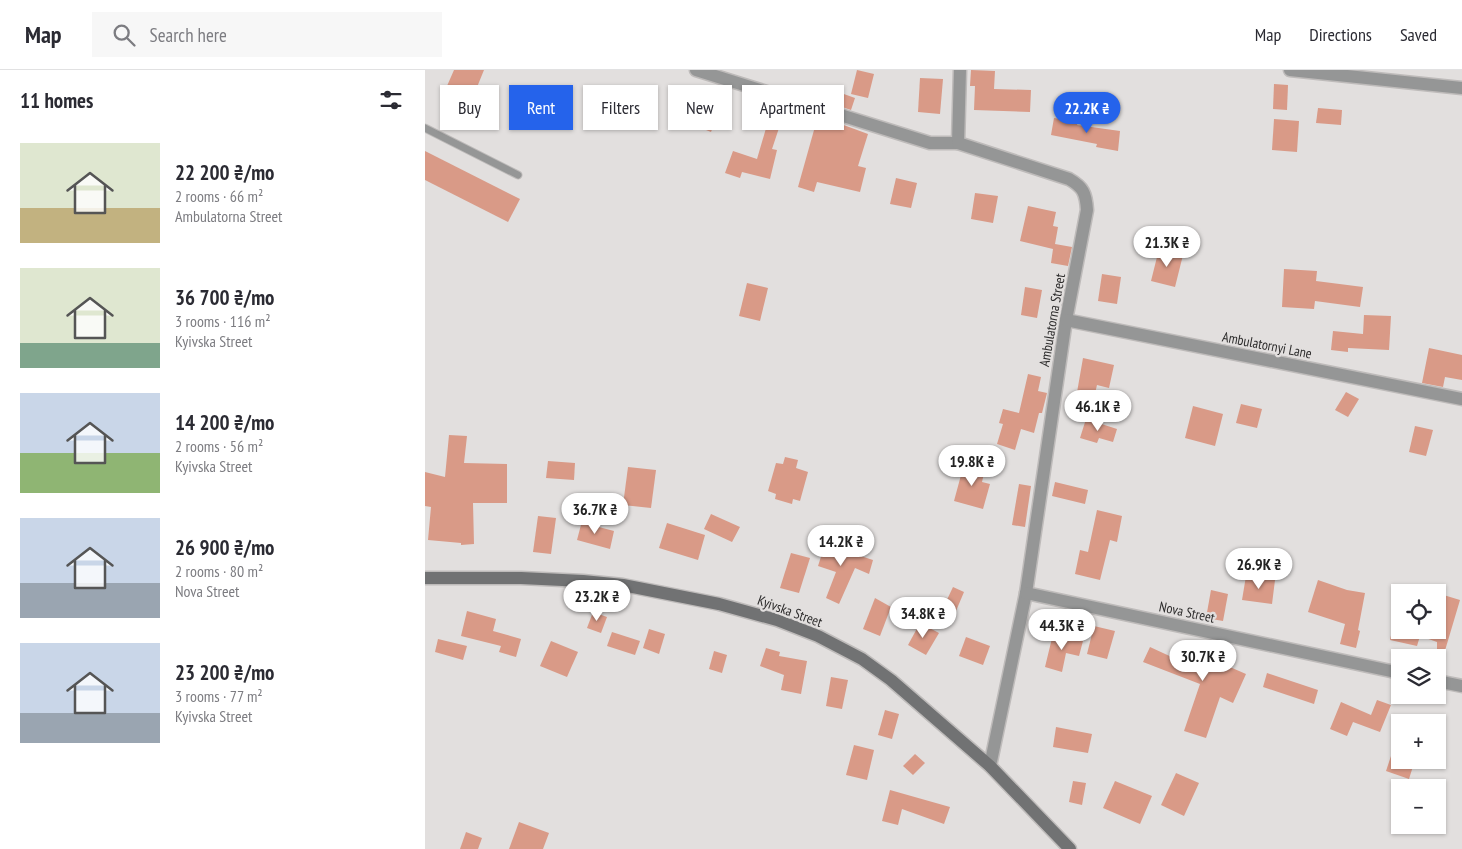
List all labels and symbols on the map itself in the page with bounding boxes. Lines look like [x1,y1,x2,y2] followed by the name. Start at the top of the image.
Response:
[1041,92,1133,134] pin: 22.2K ₴
[1121,226,1213,268] pin: 21.3K ₴
[1035,272,1069,368] street label: Ambulatorna Street
[1221,327,1314,363] street label: Ambulatornyi Lane
[1052,390,1144,432] pin: 46.1K ₴
[926,444,1018,487] pin: 19.8K ₴
[549,492,641,535] pin: 36.7K ₴
[795,524,887,567] pin: 14.2K ₴
[1213,548,1305,590] pin: 26.9K ₴
[551,580,643,622] pin: 23.2K ₴
[755,591,825,631] street label: Kyivska Street
[877,596,969,639] pin: 34.8K ₴
[1158,597,1217,627] street label: Nova Street
[1016,608,1108,651] pin: 44.3K ₴
[1157,640,1249,682] pin: 30.7K ₴

